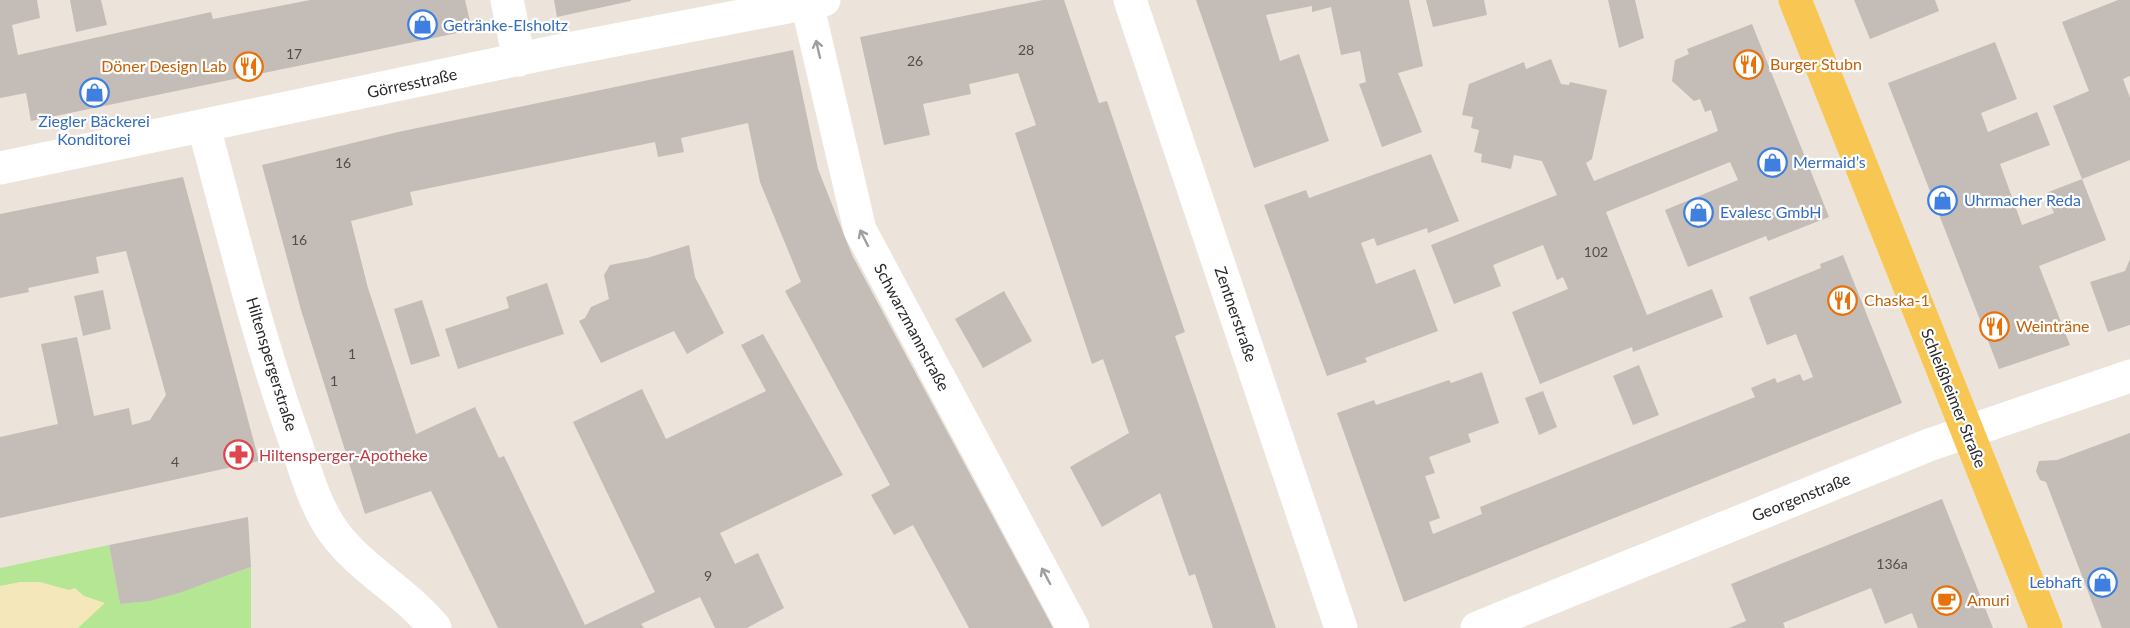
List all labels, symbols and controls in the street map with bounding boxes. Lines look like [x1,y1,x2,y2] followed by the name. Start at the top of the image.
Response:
[406,9,438,41] shop icon: Getränke-Elsholtz
[443,15,568,34] place label: Getränke-Elsholtz
[812,40,824,59] one-way arrow
[1018,41,1034,58] house number: 28
[286,45,302,62] house number: 17
[1733,48,1765,80] restaurant icon: Burger Stubn
[232,50,264,82] restaurant icon: Döner Design Lab
[907,52,923,69] house number: 26
[1770,54,1862,73] place label: Burger Stubn
[101,56,227,75] place label: Döner Design Lab
[365,64,459,101] street label: Görresstraße
[78,77,110,109] shop icon: Ziegler Bäckerei Konditorei
[38,111,150,148] place label: Ziegler Bäckerei Konditorei
[1756,146,1788,178] shop icon: Mermaid’s
[1793,152,1866,171] place label: Mermaid’s
[335,154,351,171] house number: 16
[1927,184,1959,216] shop icon: Uhrmacher Reda
[1964,190,2081,209] place label: Uhrmacher Reda
[1683,196,1715,228] shop icon: Evalesc GmbH
[1720,202,1821,221] place label: Evalesc GmbH
[858,229,870,247] one-way arrow
[291,231,307,248] house number: 16
[1584,243,1608,260] house number: 102
[871,260,954,394] street label: Schwarzmannstraße
[1211,264,1262,364] street label: Zentnerstraße
[1827,284,1859,316] restaurant icon: Chaska-1
[1864,290,1930,309] place label: Chaska-1
[243,295,302,433] street label: Hiltenspergerstraße
[1979,310,2011,342] restaurant icon: Weinträne
[2016,316,2090,335] place label: Weinträne
[1918,325,1991,470] street label: Schleißheimer Straße
[348,345,356,362] house number: 1
[330,372,338,389] house number: 1
[222,439,254,471] pharmacy icon: Hiltensperger-Apotheke
[259,445,428,464] place label: Hiltensperger-Apotheke
[171,453,179,470] house number: 4
[1749,468,1853,525] street label: Georgenstraße
[1876,555,1908,572] house number: 136a
[2087,566,2119,598] shop icon: Lebhaft
[704,567,712,584] house number: 9
[1040,568,1051,586] one-way arrow
[2029,572,2082,591] place label: Lebhaft
[1930,584,1962,616] cafe icon: Amuri
[1967,590,2010,609] place label: Amuri

